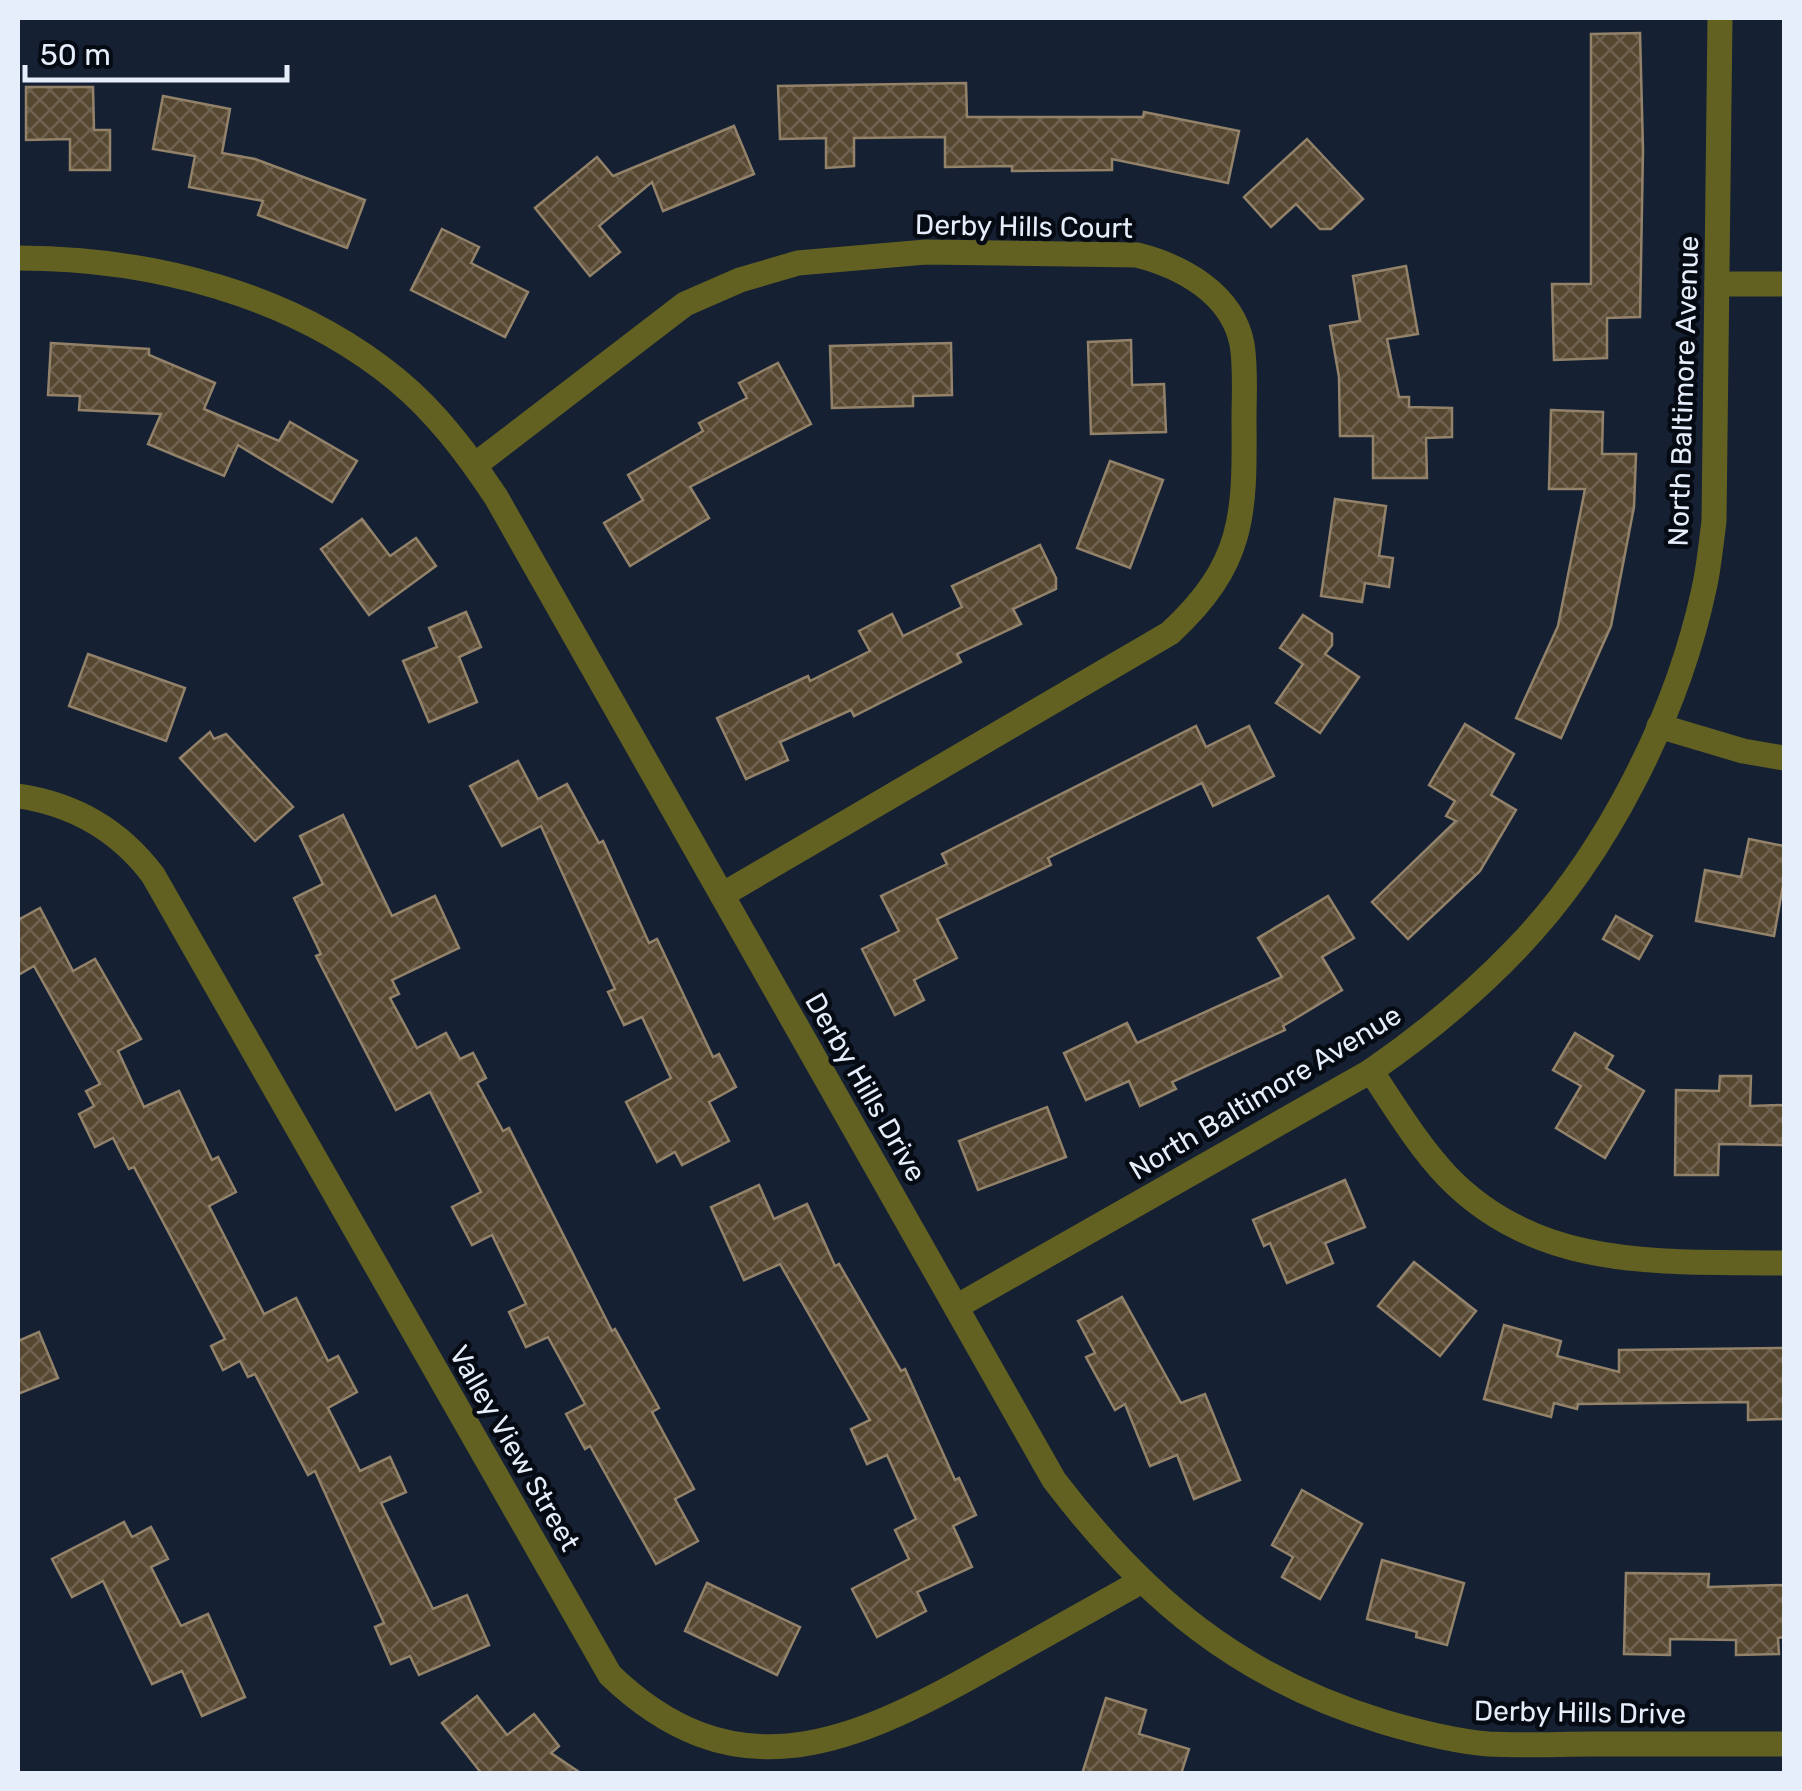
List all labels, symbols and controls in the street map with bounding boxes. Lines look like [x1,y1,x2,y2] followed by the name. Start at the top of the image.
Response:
[25,20,288,82] scale bar
[40,37,111,73] text: 50 m
[915,208,1133,245] street label: Derby Hills Court
[1662,235,1705,547] street label: North Baltimore Avenue
[798,987,933,1187] street label: Derby Hills Drive
[1124,998,1407,1187] street label: North Baltimore Avenue
[442,1340,587,1557] street label: Valley View Street
[1474,1694,1686,1731] street label: Derby Hills Drive

